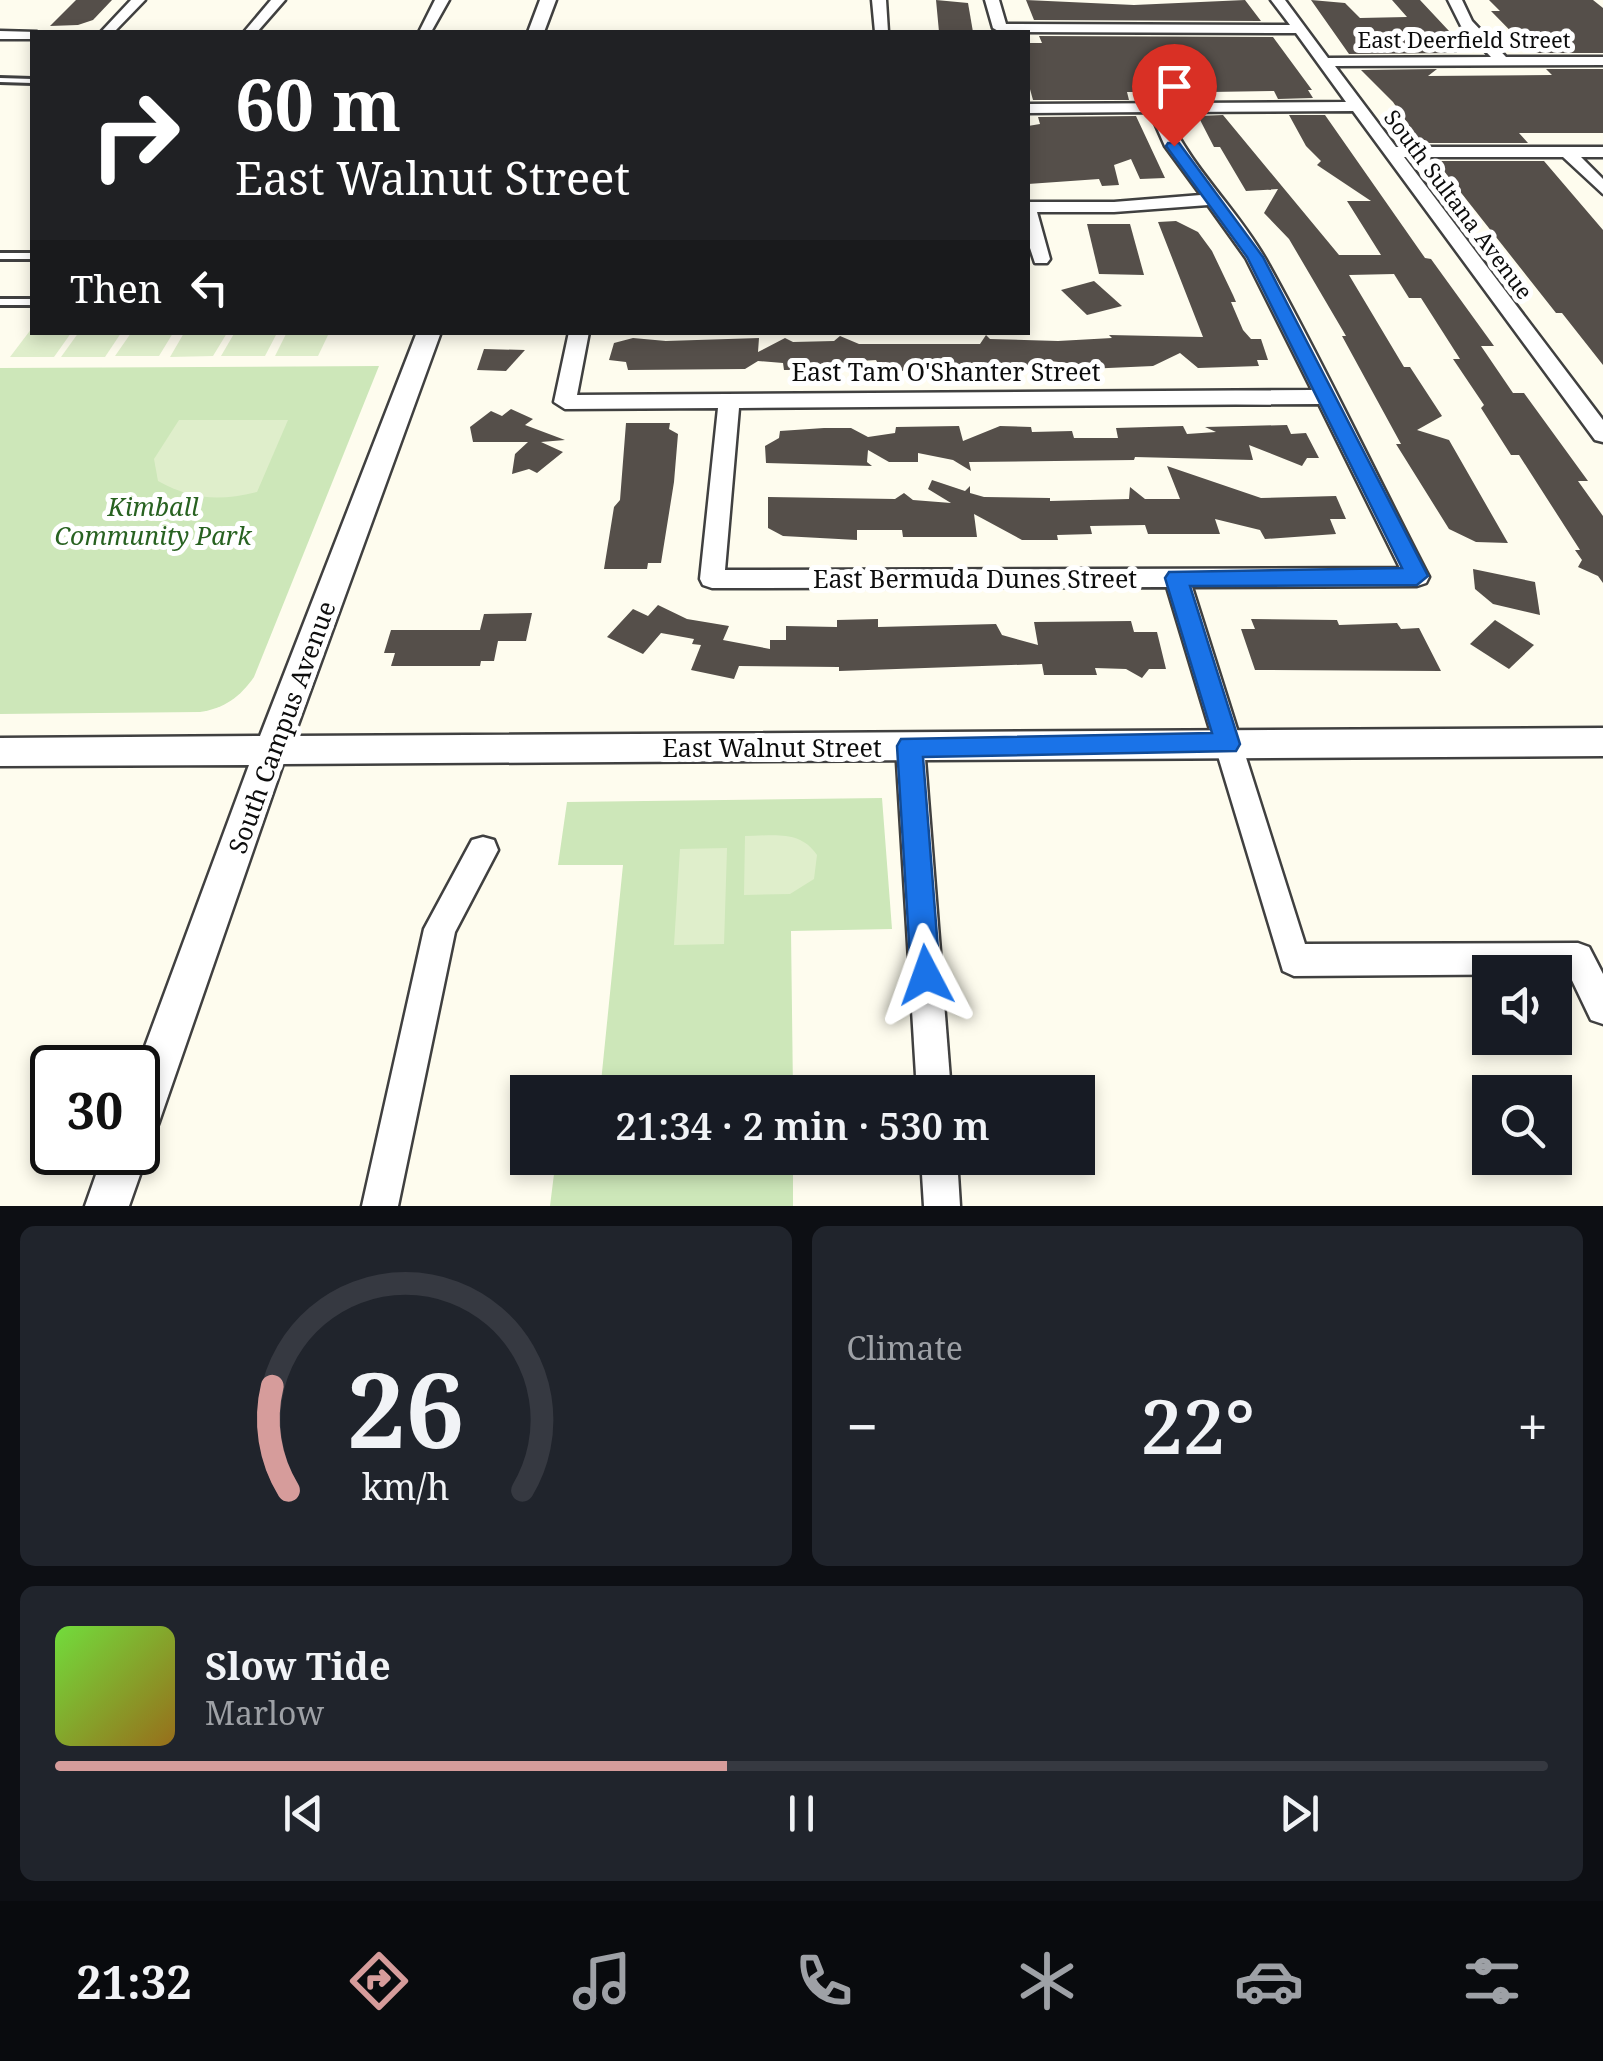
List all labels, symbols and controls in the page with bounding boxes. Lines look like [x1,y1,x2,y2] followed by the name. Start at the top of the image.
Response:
[1357,24,1571,54] street label: East Deerfield Street
[1132,44,1217,147] pin
[235,56,401,152] text: 60 m
[1147,59,1202,114] icon: arrive
[70,70,200,200] icon: right
[1378,103,1540,305] street label: South Sultana Avenue
[235,147,630,208] text: East Walnut Street
[182,260,237,315] icon: left
[70,262,162,314] text: Then
[792,354,1101,388] street label: East Tam O'Shanter Street
[54,489,252,552] park label: Kimball Community Park
[813,561,1137,595] street label: East Bermuda Dunes Street
[219,596,343,858] street label: South Campus Avenue
[662,730,882,764] street label: East Walnut Street
[874,923,978,1027] position arrow
[1472,955,1572,1175] map controls
[1472,955,1572,1055] button: sound
[30,1045,160,1175] speed limit sign: 30
[1472,1075,1572,1175] button: search
[615,1099,990,1151] text: 21:34 · 2 min · 530 m
[847,1326,963,1369] text: Climate
[347,1337,465,1478] text: 26
[1141,1374,1255,1476] text: 22°
[847,1388,878,1463] text: −
[1517,1388,1548,1463] text: +
[362,1462,450,1510] text: km/h
[205,1639,391,1691] text: Slow Tide
[205,1691,324,1734] text: Marlow
[276,1786,331,1841] icon: previous
[774,1786,829,1841] icon: pause
[1272,1786,1327,1841] icon: next
[344,1946,414,2016] icon: directions
[567,1946,637,2016] icon: music
[789,1946,859,2016] icon: phone
[1012,1946,1082,2016] icon: climate
[1234,1946,1304,2016] icon: car
[1457,1946,1527,2016] icon: filters
[76,1951,192,2012] text: 21:32

